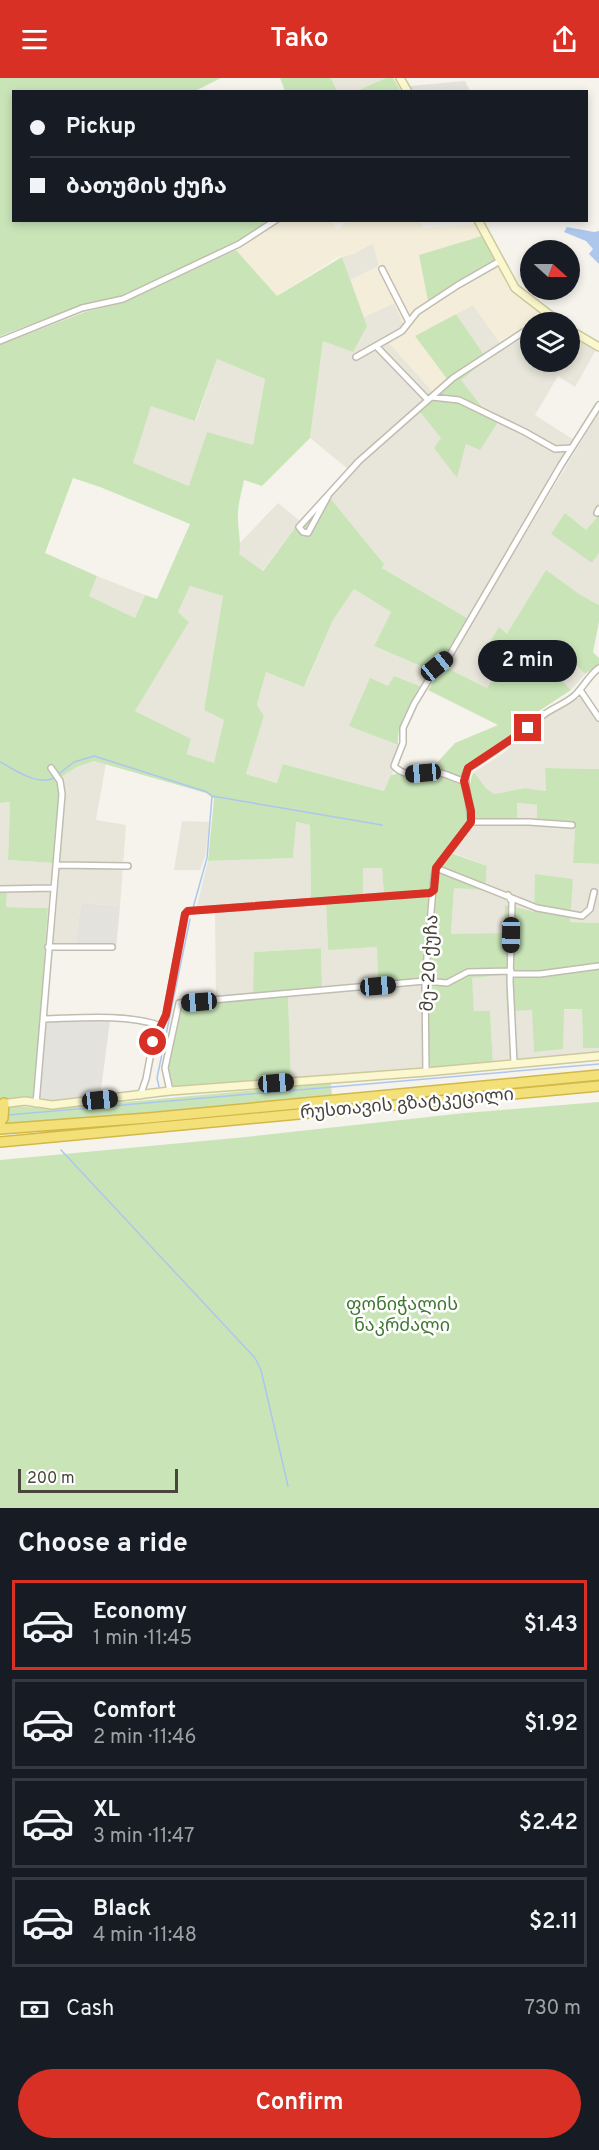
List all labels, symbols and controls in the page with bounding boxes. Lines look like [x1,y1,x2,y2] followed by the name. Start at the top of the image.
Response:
[270,22,329,56] text: Tako
[18,23,51,56] icon: menu
[548,23,581,56] icon: share
[66,114,136,141] text: Pickup
[66,174,227,201] text: ბათუმის ქუჩა
[520,240,580,300] north arrow
[520,240,580,372] map controls
[520,312,580,372] button: layers
[478,641,578,683] callout: 2 min
[417,648,457,684] car
[502,648,553,674] text: 2 min
[514,714,541,741] route end
[404,762,442,784] car
[416,914,445,1012] street label: მე-20 ქუჩა
[502,917,520,953] car
[359,975,397,997] car
[180,992,218,1012] car
[139,1028,166,1055] route start
[257,1073,295,1093] car
[299,1084,515,1125] street label: რუსთავის გზატკეცილი
[81,1089,119,1111] car
[346,1294,458,1338] park label: ფონიჭალის ნაკრძალი
[18,1466,178,1494] scale bar
[27,1469,75,1489] text: 200 m
[18,1527,188,1561] text: Choose a ride
[21,1598,75,1652] icon: car
[93,1599,187,1626] text: Economy
[524,1612,578,1639] text: $1.43
[93,1626,192,1652] text: 1 min · 11:45
[21,1697,75,1751] icon: car
[93,1698,176,1725] text: Comfort
[524,1711,578,1738] text: $1.92
[93,1725,196,1751] text: 2 min · 11:46
[21,1796,75,1850] icon: car
[93,1797,120,1824] text: XL
[519,1810,578,1837] text: $2.42
[93,1824,195,1850] text: 3 min · 11:47
[21,1895,75,1949] icon: car
[93,1896,151,1923] text: Black
[529,1909,578,1936] text: $2.11
[93,1923,197,1949] text: 4 min · 11:48
[18,1993,51,2026] icon: cash
[66,1996,115,2023] text: Cash
[525,1996,581,2022] text: 730 m
[18,2069,581,2138] button: Confirm

